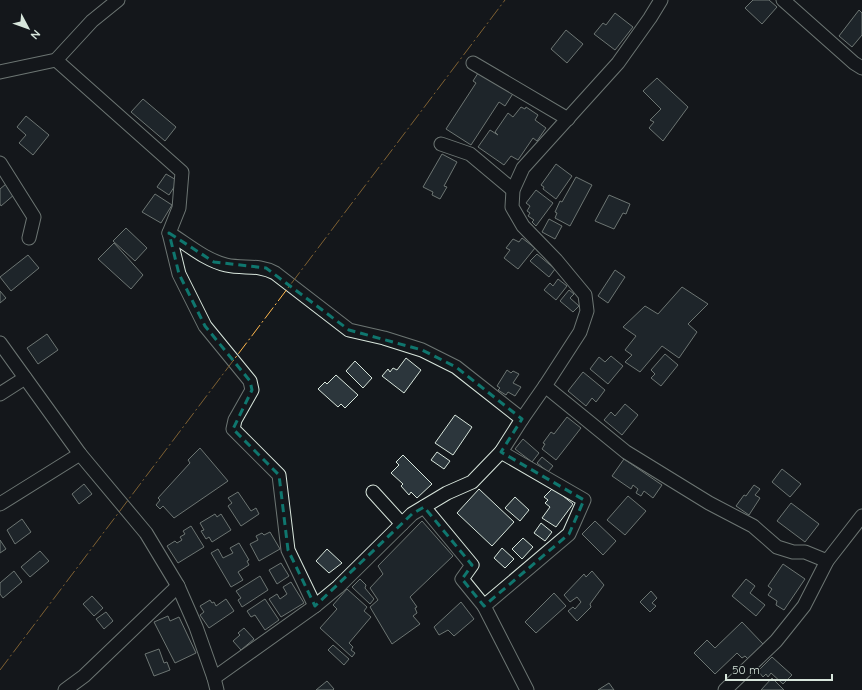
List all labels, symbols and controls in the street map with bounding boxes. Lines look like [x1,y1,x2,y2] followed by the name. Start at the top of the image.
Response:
[8,8,48,48] north arrow
[28,27,43,42] text: N
[726,656,832,682] scale bar
[732,662,760,677] text: 50 m

